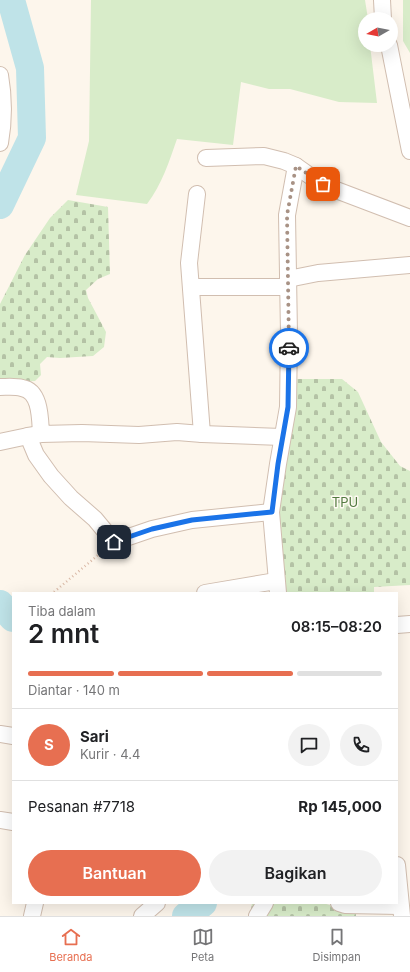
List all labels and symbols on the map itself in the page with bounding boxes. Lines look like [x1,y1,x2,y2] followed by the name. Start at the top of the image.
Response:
[358,12,398,52] north arrow
[306,167,340,201] pin
[269,328,309,368] courier
[332,494,358,510] park label: TPU
[97,525,131,559] pin

